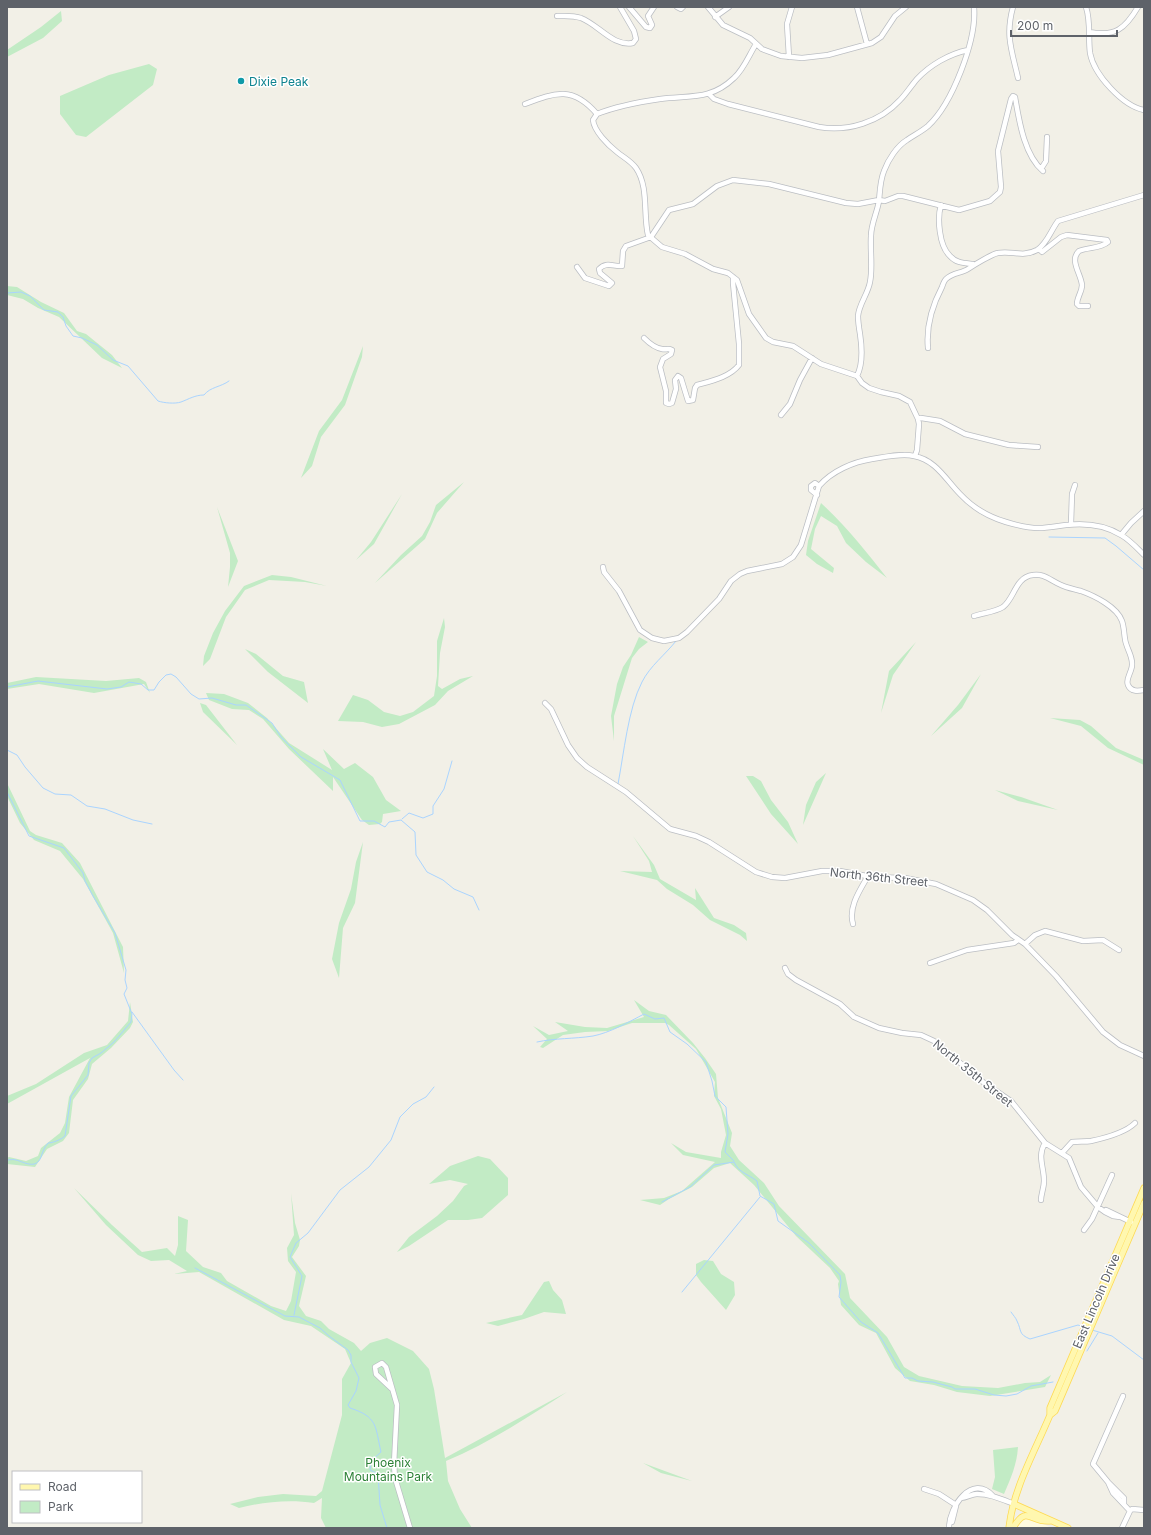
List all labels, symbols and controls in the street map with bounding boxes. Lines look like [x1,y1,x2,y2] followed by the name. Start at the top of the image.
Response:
[1011,12,1117,38] scale bar
[1017,18,1053,33] text: 200 m
[249,74,309,89] place label: Dixie Peak
[236,76,246,86] marker: Dixie Peak
[829,864,929,890] street label: North 36th Street
[930,1036,1016,1110] street label: North 35th Street
[1069,1251,1123,1351] street label: East Lincoln Drive
[344,1455,433,1484] park label: Phoenix Mountains Park
[12,1471,142,1523] legend
[48,1479,77,1494] text: Road
[48,1499,74,1514] text: Park

